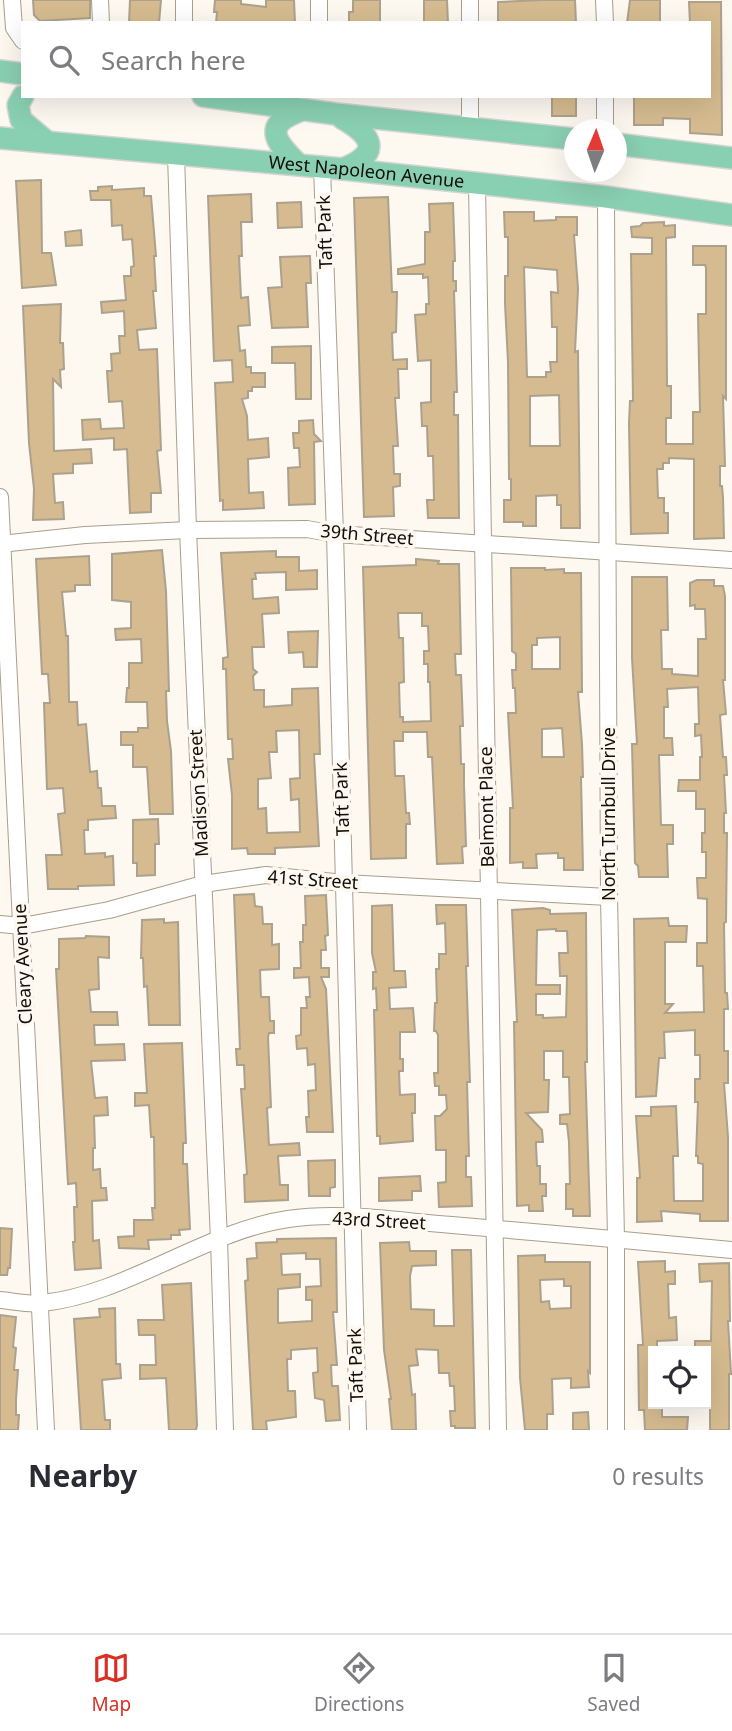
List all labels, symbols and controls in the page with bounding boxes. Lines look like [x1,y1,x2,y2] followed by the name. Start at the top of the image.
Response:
[21,21,711,98] search box
[45,41,83,79] icon: search
[101,42,246,78] text: Search here
[564,119,627,182] north arrow
[267,149,466,193] street label: West Napoleon Avenue
[311,194,337,269] street label: Taft Park
[320,518,415,550] street label: 39th Street
[596,727,620,901] street label: North Turnbull Drive
[183,728,213,857] street label: Madison Street
[473,746,499,868] street label: Belmont Place
[328,761,354,836] street label: Taft Park
[267,864,360,894] street label: 41st Street
[7,903,37,1025] street label: Cleary Avenue
[332,1206,427,1234] street label: 43rd Street
[342,1327,368,1402] street label: Taft Park
[648,1346,711,1409] map controls
[648,1346,711,1409] button: locate
[28,1455,137,1496] text: Nearby
[612,1460,704,1492] text: 0 results
[92,1649,131,1717] tab: Map
[314,1649,404,1717] tab: Directions
[587,1649,640,1717] tab: Saved

